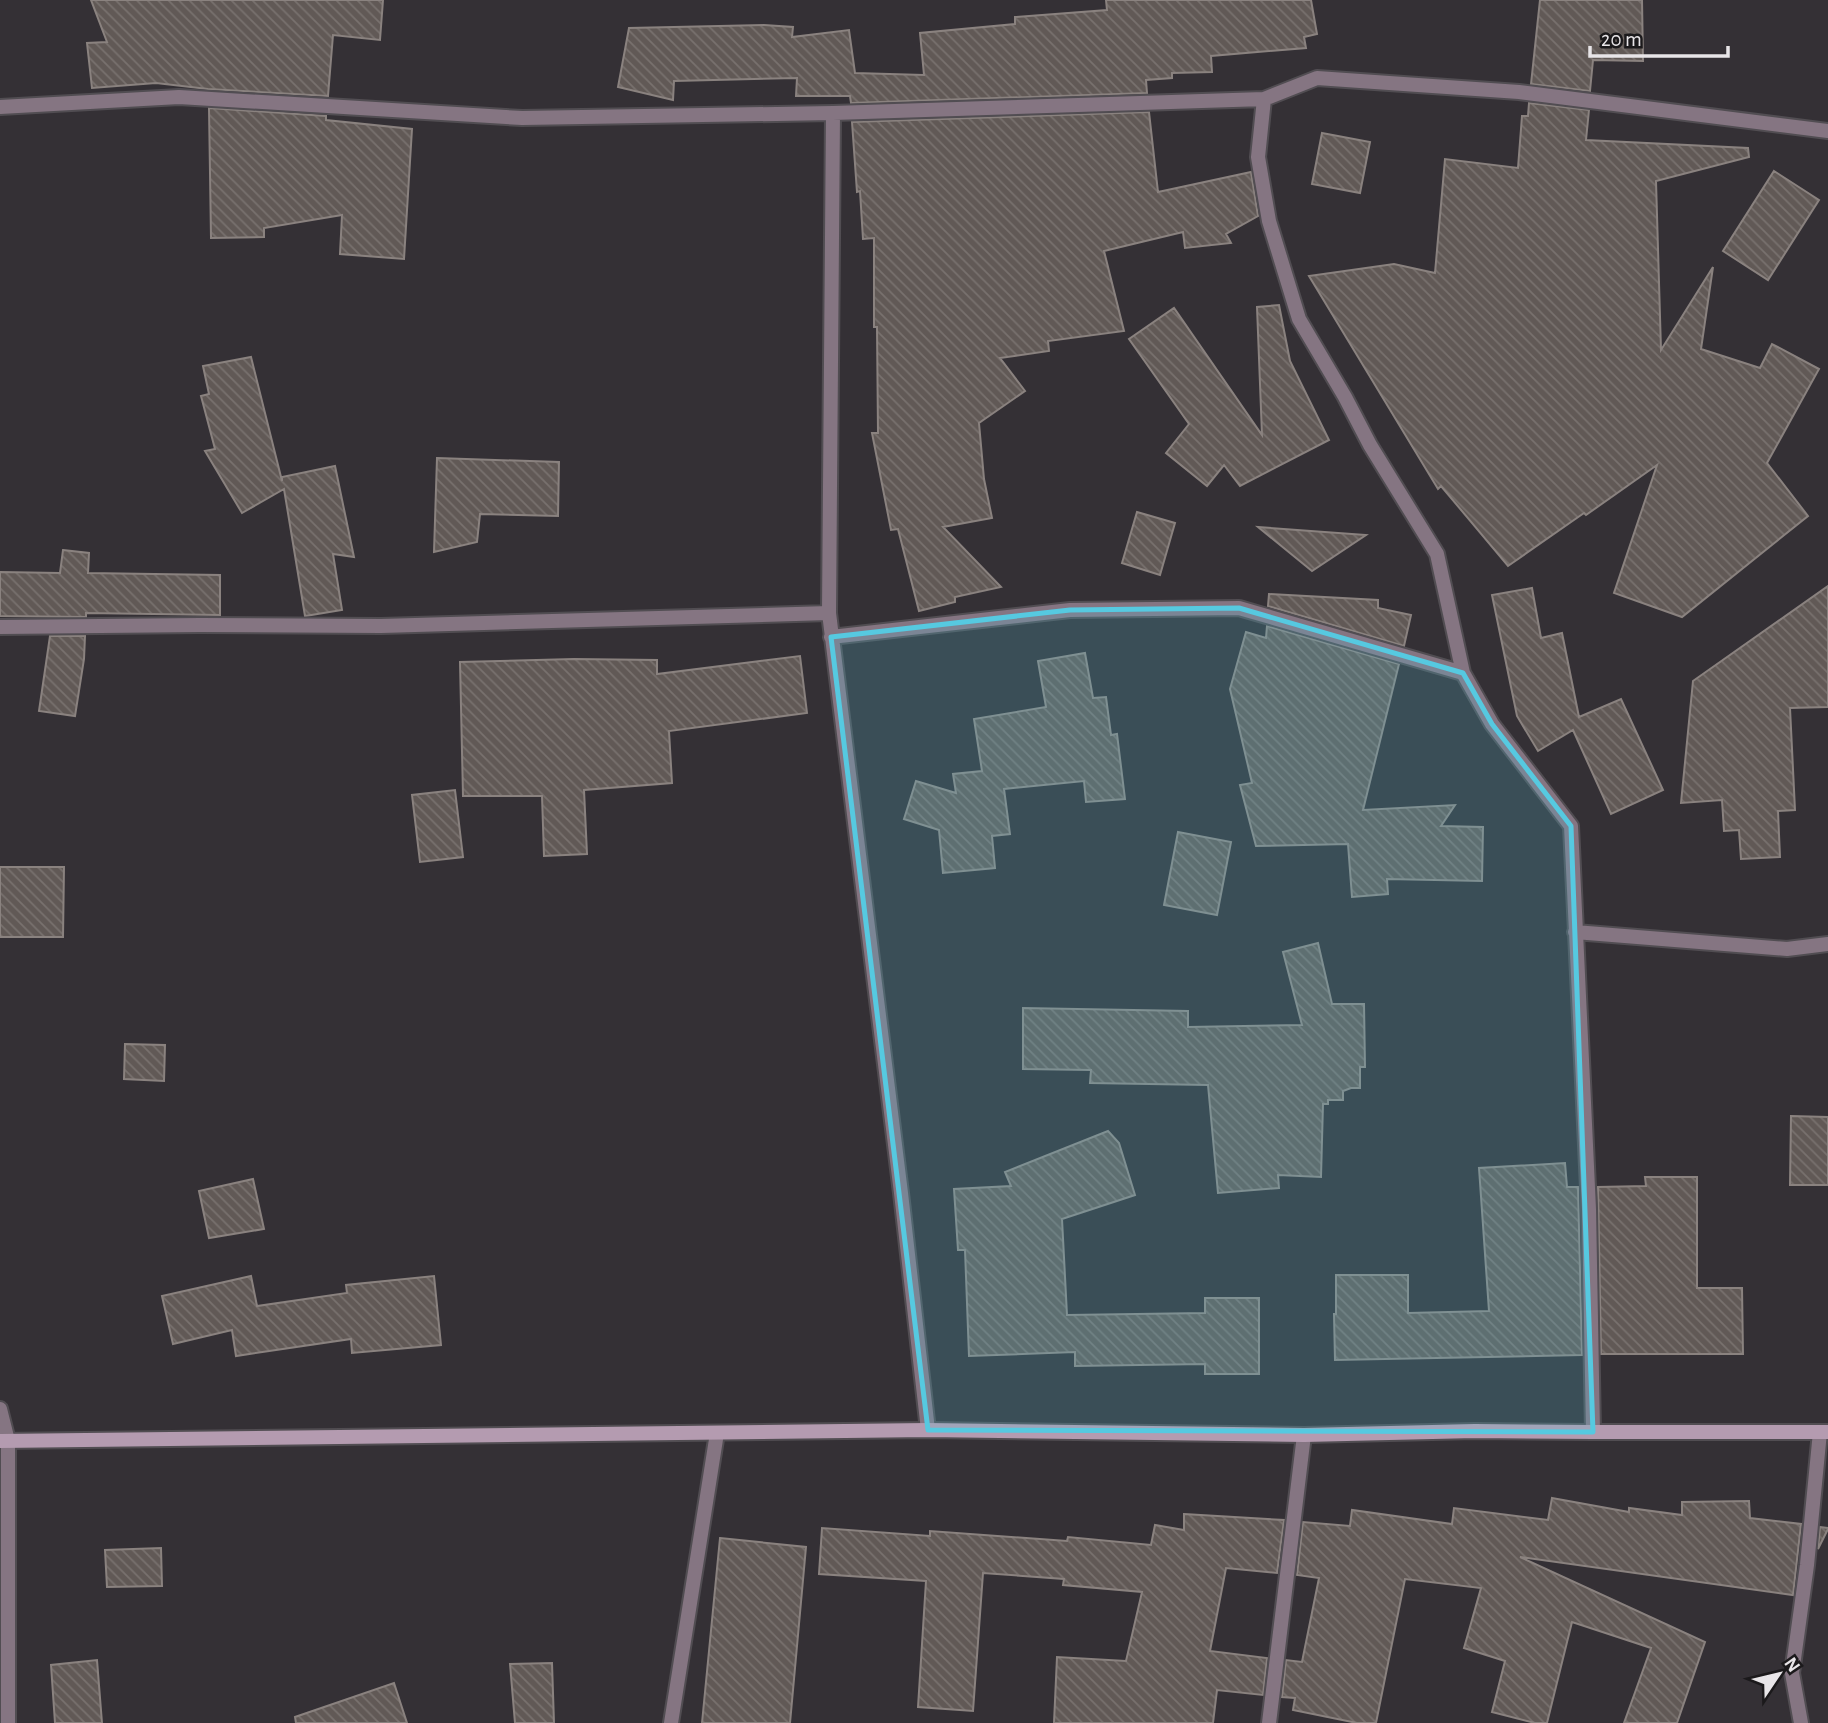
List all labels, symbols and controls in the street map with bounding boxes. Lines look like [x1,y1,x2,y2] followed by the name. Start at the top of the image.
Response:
[1590,14,1728,58] scale bar
[1601,29,1642,50] text: 20 m
[1744,1639,1814,1709] north arrow
[1780,1654,1803,1676] text: N

